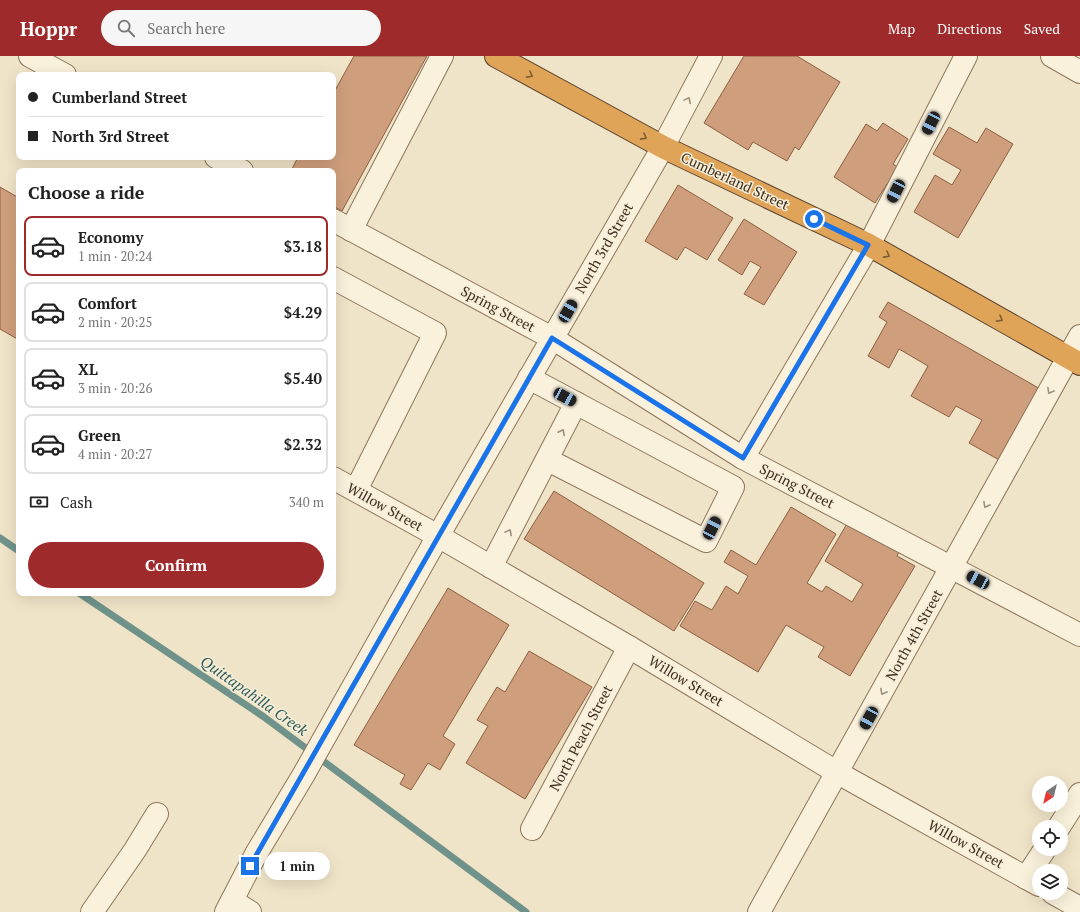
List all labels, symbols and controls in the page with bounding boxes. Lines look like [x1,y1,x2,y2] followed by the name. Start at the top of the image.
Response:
[101,10,381,46] search box
[20,16,77,41] text: Hoppr
[115,17,137,39] icon: search
[147,18,225,38] text: Search here
[888,19,915,38] text: Map
[937,19,1002,38] text: Directions
[1024,19,1060,38] text: Saved
[526,70,533,77] one-way arrow
[52,87,187,107] text: Cumberland Street
[683,97,690,105] one-way arrow
[920,110,942,136] car
[52,126,169,146] text: North 3rd Street
[640,132,647,140] one-way arrow
[678,147,793,214] street label: Cumberland Street
[885,178,907,204] car
[28,180,144,204] text: Choose a ride
[570,198,638,296] street label: North 3rd Street
[805,210,823,228] route start
[78,227,143,247] text: Economy
[30,228,66,264] icon: car
[284,236,322,256] text: $3.18
[78,247,152,265] text: 1 min · 20:24
[883,250,890,258] one-way arrow
[458,281,539,336] street label: Spring Street
[78,293,137,313] text: Comfort
[30,294,66,330] icon: car
[557,298,579,324] car
[284,302,322,322] text: $4.29
[78,313,152,331] text: 2 min · 20:25
[996,314,1003,321] one-way arrow
[78,359,98,379] text: XL
[30,360,66,396] icon: car
[284,368,322,388] text: $5.40
[78,379,152,397] text: 3 min · 20:26
[552,386,578,408] car
[1047,387,1054,395] one-way arrow
[78,425,121,445] text: Green
[30,426,66,462] icon: car
[557,429,565,436] one-way arrow
[284,434,322,454] text: $2.32
[78,445,152,463] text: 4 min · 20:27
[757,459,839,513] street label: Spring Street
[344,478,427,536] street label: Willow Street
[28,491,50,513] icon: cash
[60,492,93,512] text: Cash
[289,493,324,511] text: 340 m
[984,501,991,508] one-way arrow
[701,515,723,541] car
[505,529,512,536] one-way arrow
[28,542,324,588] button: Confirm
[965,569,991,591] car
[881,585,947,684] street label: North 4th Street
[197,651,313,740] water label: Quittapahilla Creek
[645,651,728,711] street label: Willow Street
[545,681,617,794] street label: North Peach Street
[880,688,887,695] one-way arrow
[858,705,880,731] car
[1032,776,1068,812] north arrow
[1032,776,1068,900] map controls
[925,815,1008,873] street label: Willow Street
[1032,820,1068,856] button: locate
[264,852,330,880] callout: 1 min
[241,857,259,875] route end
[279,857,315,875] text: 1 min
[1032,864,1068,900] button: layers

